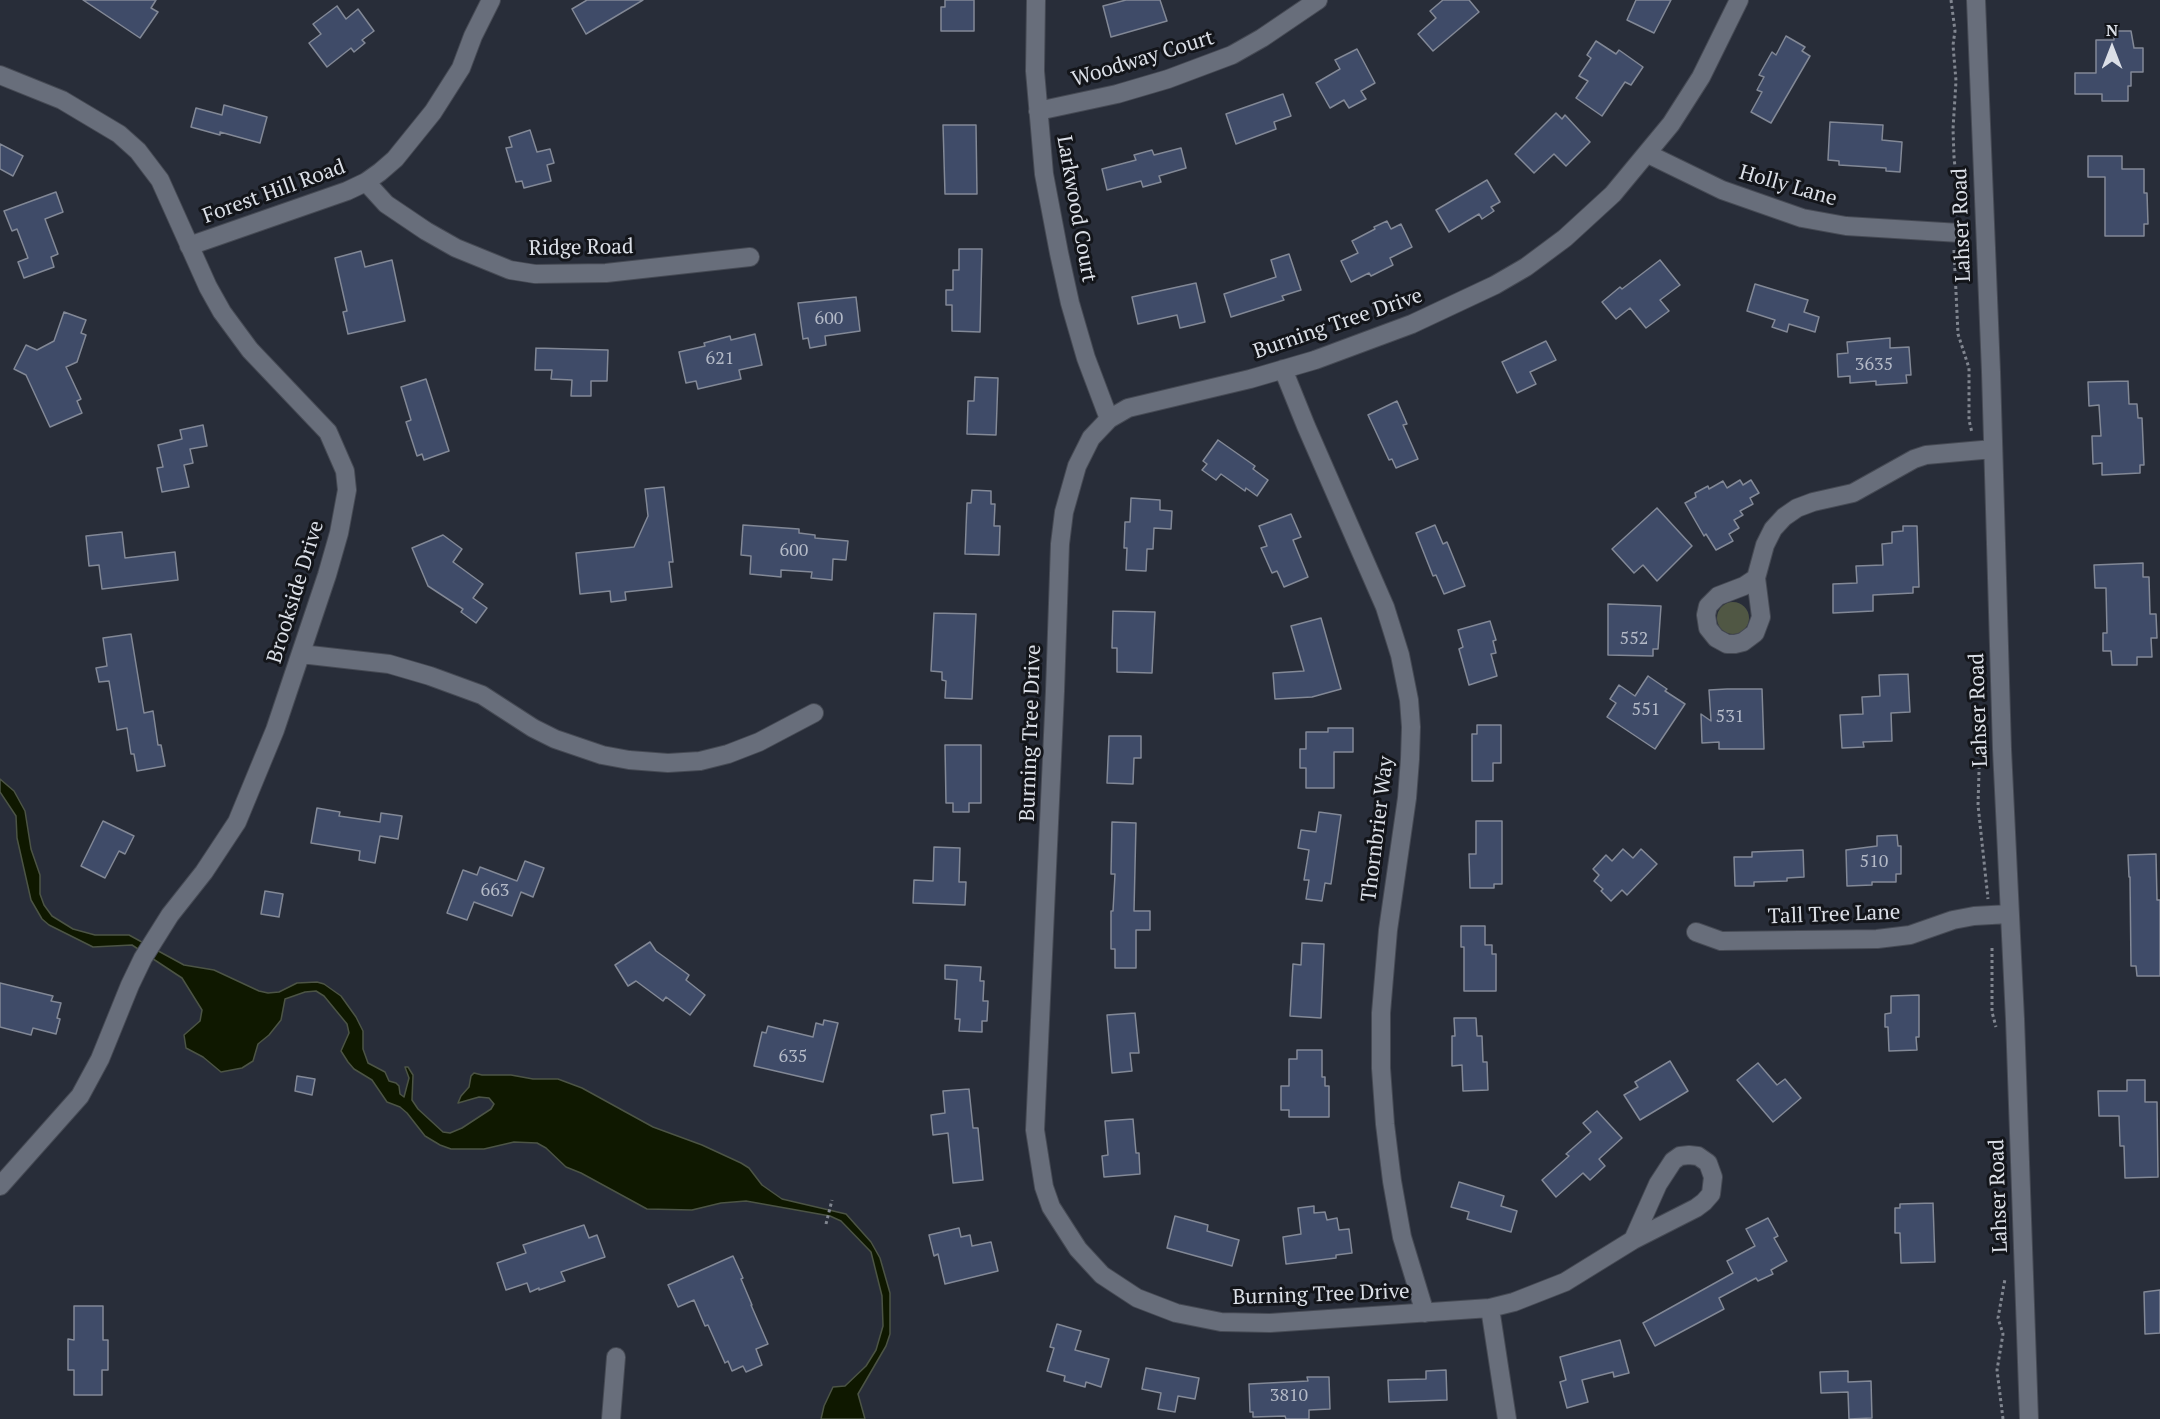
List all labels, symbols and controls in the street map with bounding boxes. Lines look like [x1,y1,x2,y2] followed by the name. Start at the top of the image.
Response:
[2082,18,2142,78] north arrow
[2106,19,2118,41] text: N
[1069,25,1217,93] street label: Woodway Court
[1051,134,1101,284] street label: Larkwood Court
[199,155,349,229] street label: Forest Hill Road
[1736,160,1840,212] street label: Holly Lane
[1947,168,1977,282] street label: Lahser Road
[528,234,634,262] street label: Ridge Road
[1250,283,1426,365] street label: Burning Tree Drive
[815,308,843,330] house number: 600
[706,348,734,370] house number: 621
[1855,354,1893,376] house number: 3635
[262,518,330,666] street label: Brookside Drive
[780,540,808,562] house number: 600
[1620,628,1648,650] house number: 552
[1015,644,1047,822] street label: Burning Tree Drive
[1964,653,1994,767] street label: Lahser Road
[1632,699,1660,721] house number: 551
[1716,706,1744,728] house number: 531
[1357,755,1399,903] street label: Thornbrier Way
[1860,851,1888,873] house number: 510
[481,880,509,902] house number: 663
[1767,900,1901,930] street label: Tall Tree Lane
[779,1046,807,1068] house number: 635
[1984,1139,2014,1253] street label: Lahser Road
[1232,1279,1410,1311] street label: Burning Tree Drive
[1270,1385,1308,1407] house number: 3810

